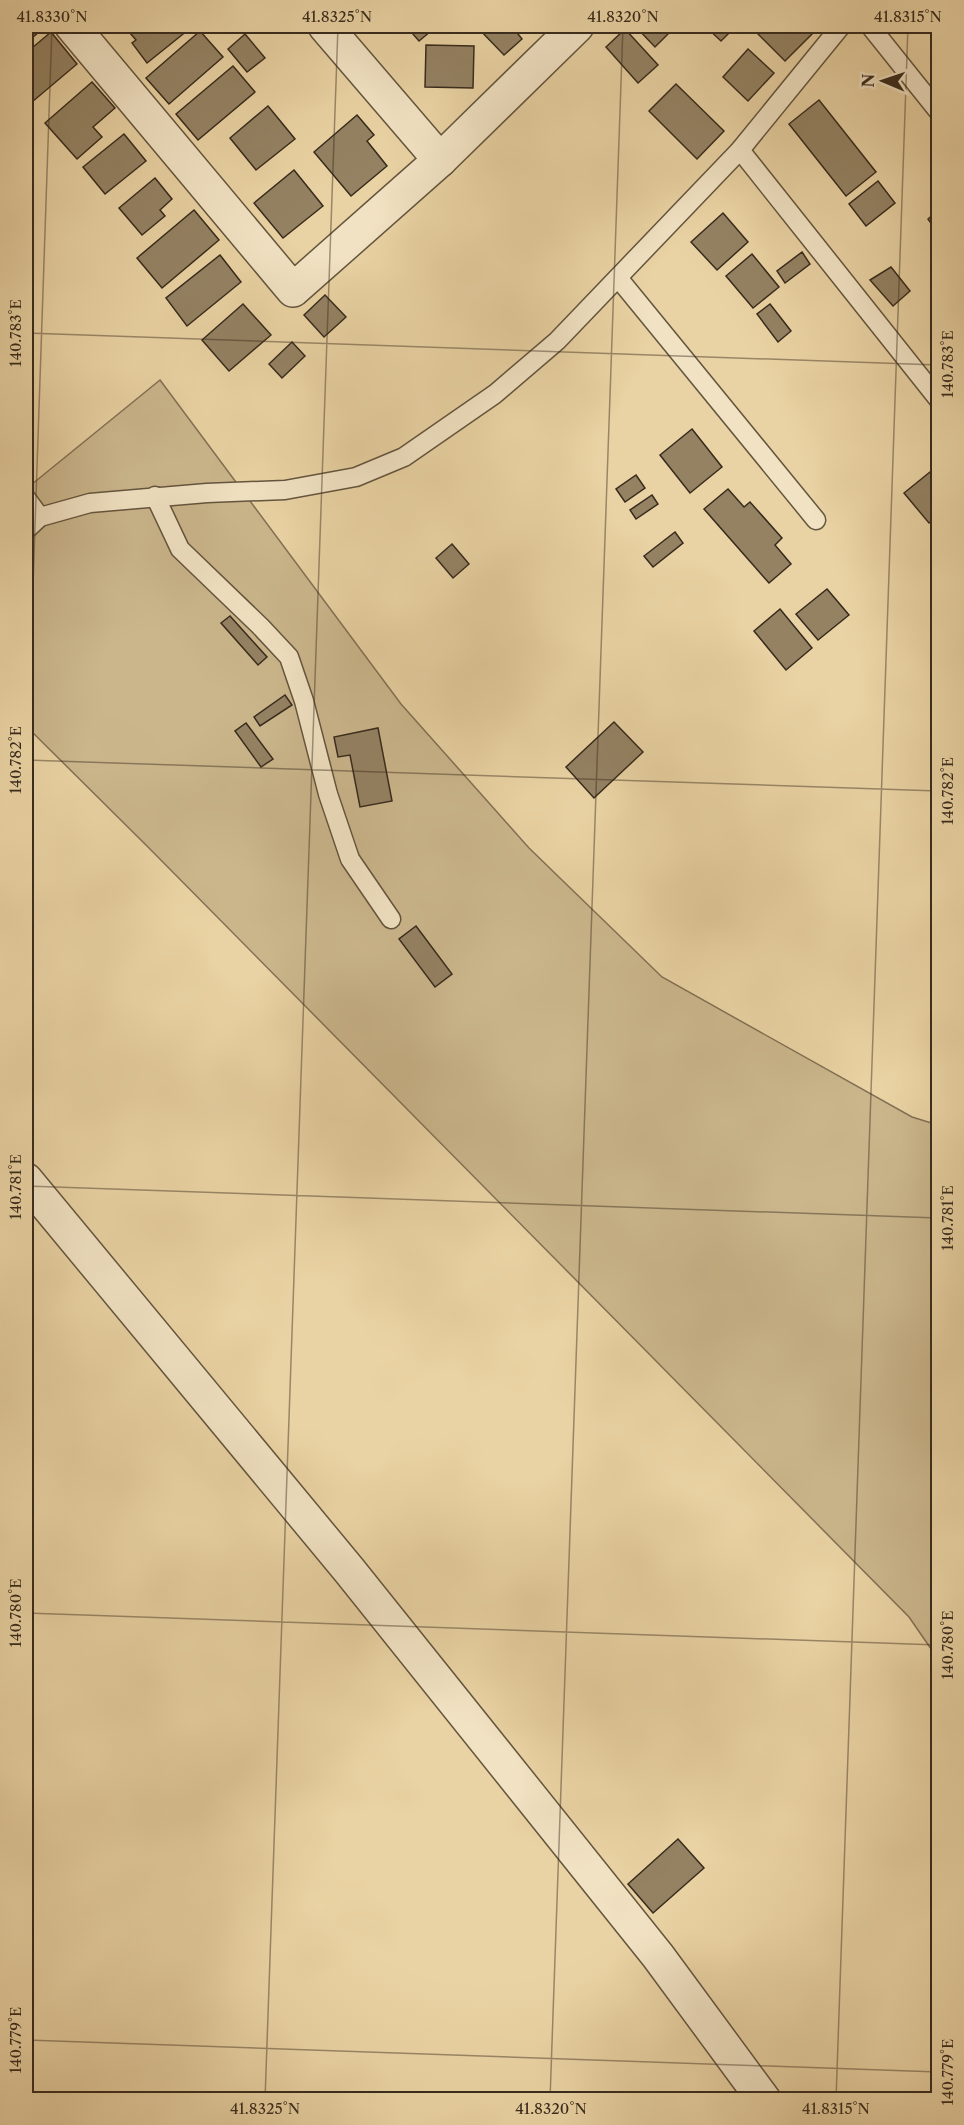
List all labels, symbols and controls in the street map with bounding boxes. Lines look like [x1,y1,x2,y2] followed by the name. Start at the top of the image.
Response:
[16,7,88,26] text: 41.8330°N
[302,7,372,26] text: 41.8325°N
[587,7,659,26] text: 41.8320°N
[874,7,942,26] text: 41.8315°N
[853,51,913,111] north arrow
[858,73,878,88] text: N
[6,299,25,367] text: 140.783°E
[938,330,957,398] text: 140.783°E
[6,726,25,794] text: 140.782°E
[938,757,957,825] text: 140.782°E
[6,1154,25,1220] text: 140.781°E
[938,1185,957,1251] text: 140.781°E
[6,1578,25,1648] text: 140.780°E
[938,1610,957,1680] text: 140.780°E
[6,2007,25,2073] text: 140.779°E
[938,2039,957,2105] text: 140.779°E
[230,2099,300,2118] text: 41.8325°N
[515,2099,587,2118] text: 41.8320°N
[802,2099,870,2118] text: 41.8315°N

